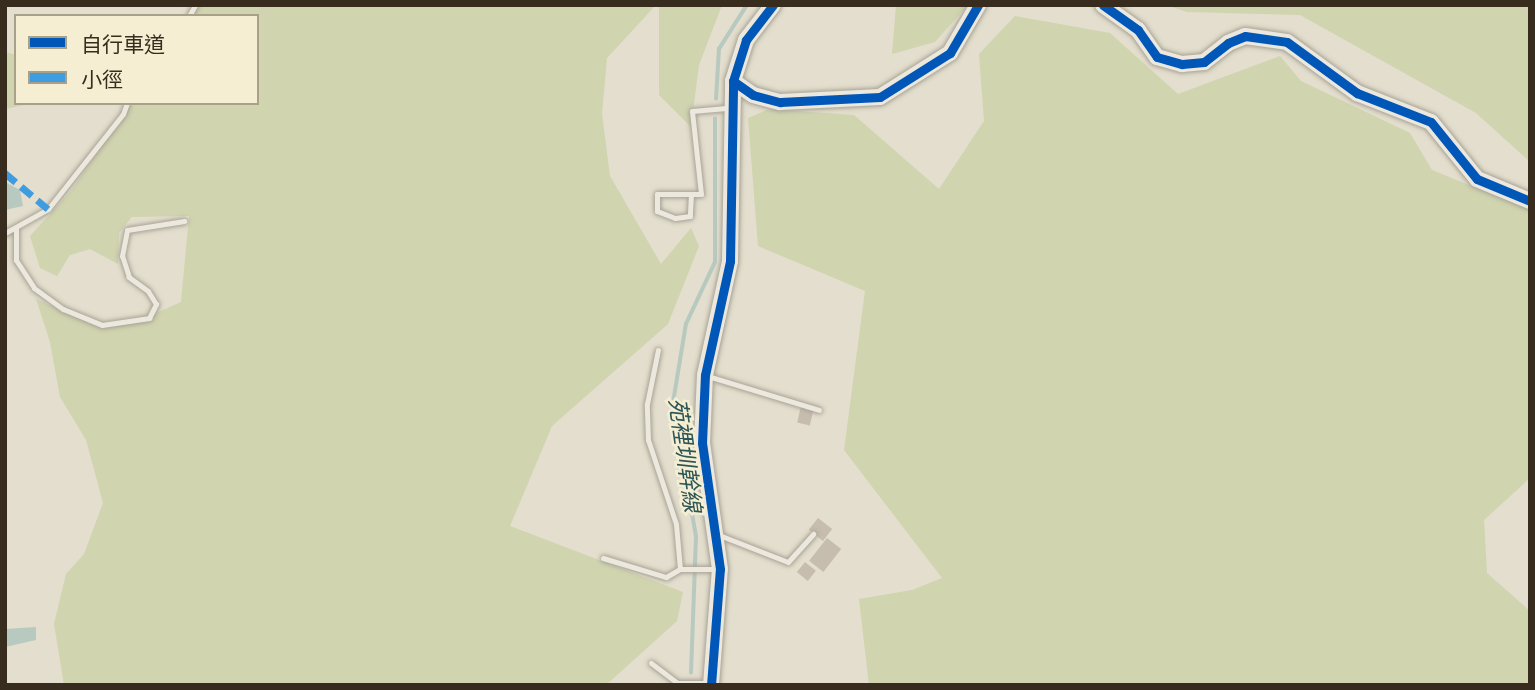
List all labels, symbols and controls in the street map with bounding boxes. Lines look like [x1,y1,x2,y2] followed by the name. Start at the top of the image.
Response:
[14,14,259,105] legend
[81,31,165,58] text: 自行車道
[81,66,123,93] text: 小徑
[663,396,707,514] water label: 苑裡圳幹線

